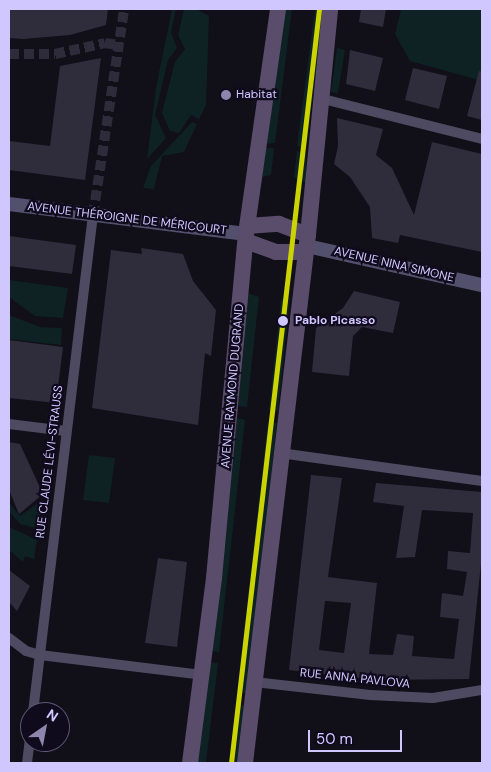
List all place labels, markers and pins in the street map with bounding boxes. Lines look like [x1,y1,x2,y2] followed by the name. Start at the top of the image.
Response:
[236,88,277,102] place label: Habitat
[220,89,232,101] marker: Habitat
[275,313,291,329] marker: Pablo Picasso
[295,314,375,328] place label: Pablo Picasso

